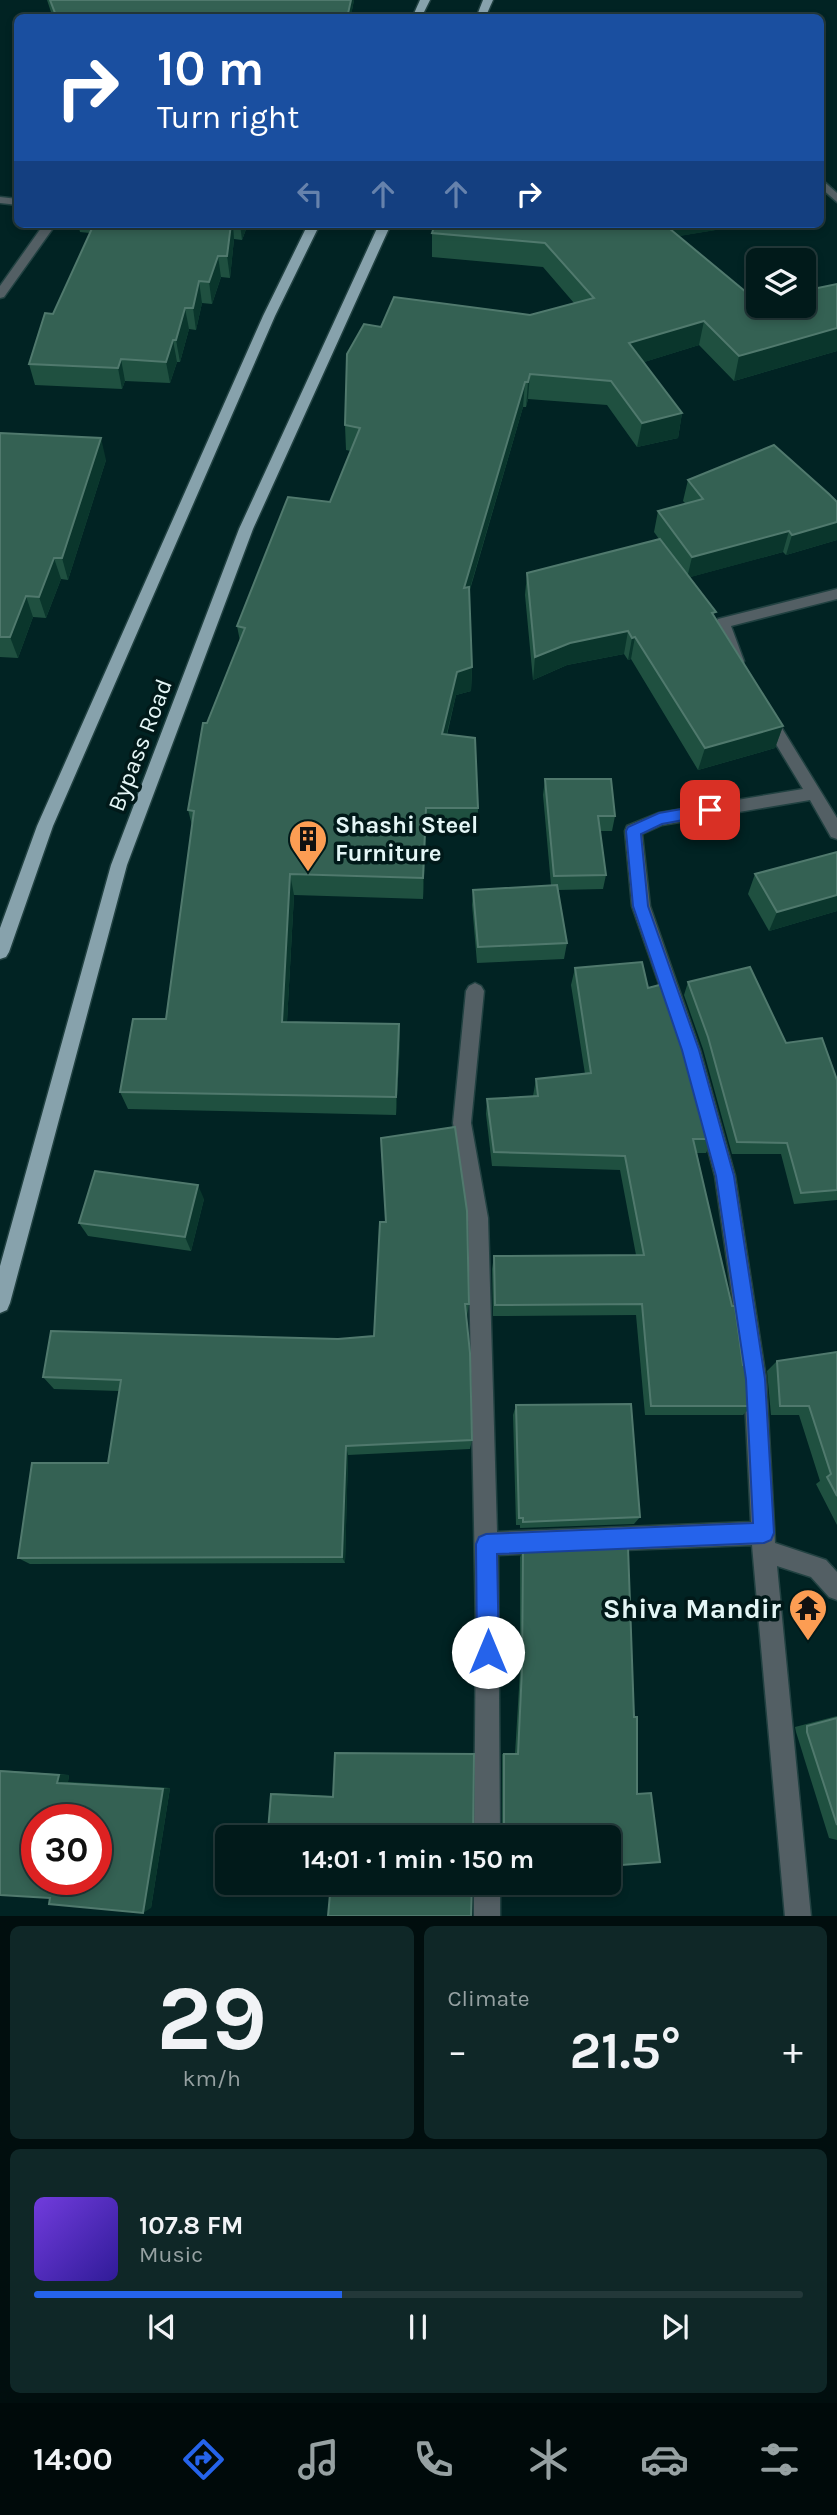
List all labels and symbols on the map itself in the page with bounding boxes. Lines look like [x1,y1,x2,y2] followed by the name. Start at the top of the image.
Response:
[102,675,178,815] street label: Bypass Road
[680,780,740,840] pin
[335,811,478,867] place label: Shashi Steel Furniture
[287,818,329,873] building icon: Shashi Steel Furniture
[787,1587,829,1642] temple icon: Shiva Mandir
[603,1592,781,1625] place label: Shiva Mandir
[451,1615,525,1689] position arrow
[21,1804,112,1895] speed limit sign: 30

